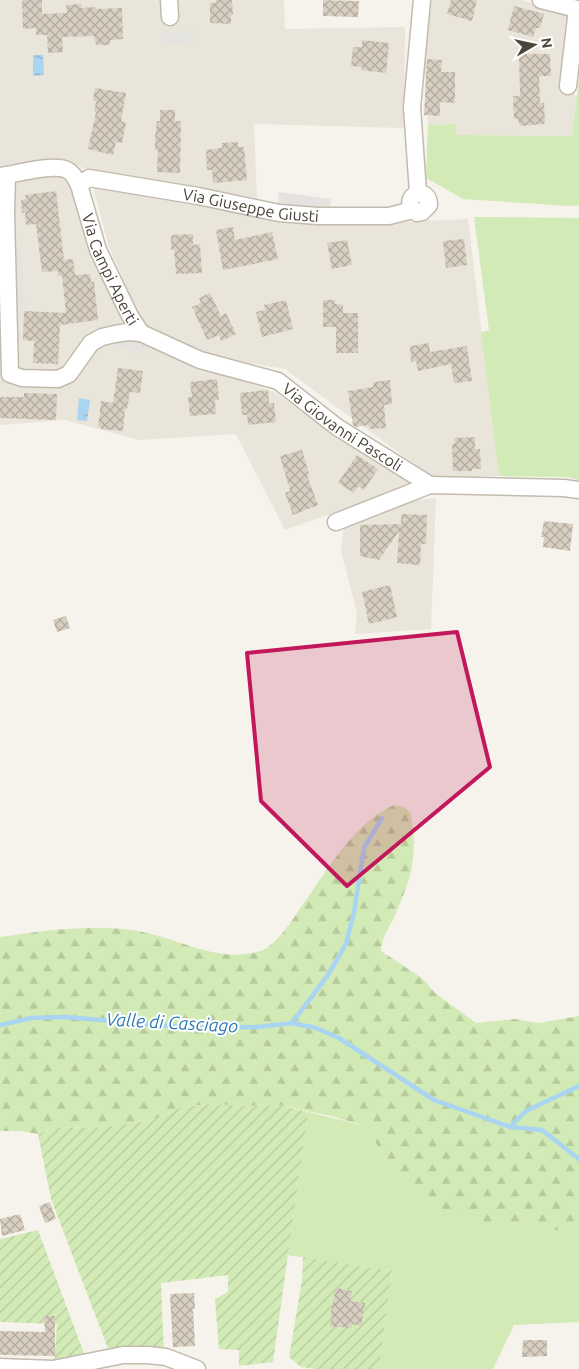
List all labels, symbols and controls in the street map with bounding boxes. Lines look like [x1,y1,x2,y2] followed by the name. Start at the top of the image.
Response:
[509,20,559,70] north arrow
[538,37,556,49] text: N
[181,185,320,225] street label: Via Giuseppe Giusti
[79,211,142,328] street label: Via Campi Aperti
[279,379,406,475] street label: Via Giovanni Pascoli
[105,1009,239,1035] water label: Valle di Casciago

